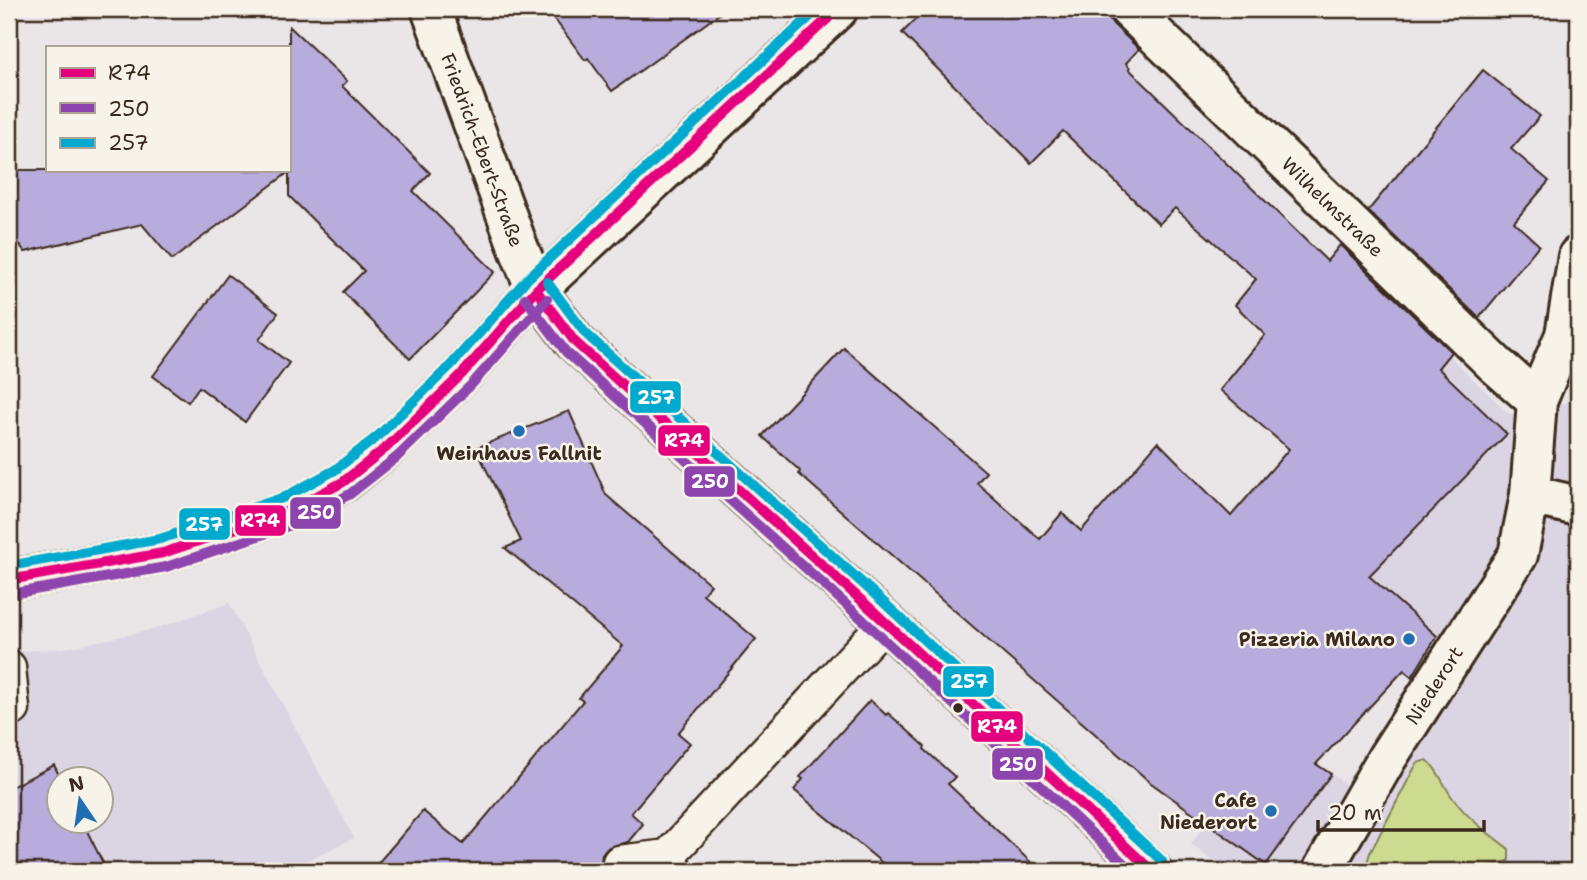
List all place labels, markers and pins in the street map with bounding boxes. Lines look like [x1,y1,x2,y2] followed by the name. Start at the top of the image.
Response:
[511,423,527,439] marker: Weinhaus Fallnit
[436,441,602,466] place label: Weinhaus Fallnit
[1239,627,1395,652] place label: Pizzeria Milano
[1401,631,1417,647] marker: Pizzeria Milano
[951,701,965,715] unlabelled marker
[1160,788,1257,835] place label: Cafe Niederort
[1263,803,1279,819] marker: Cafe Niederort

